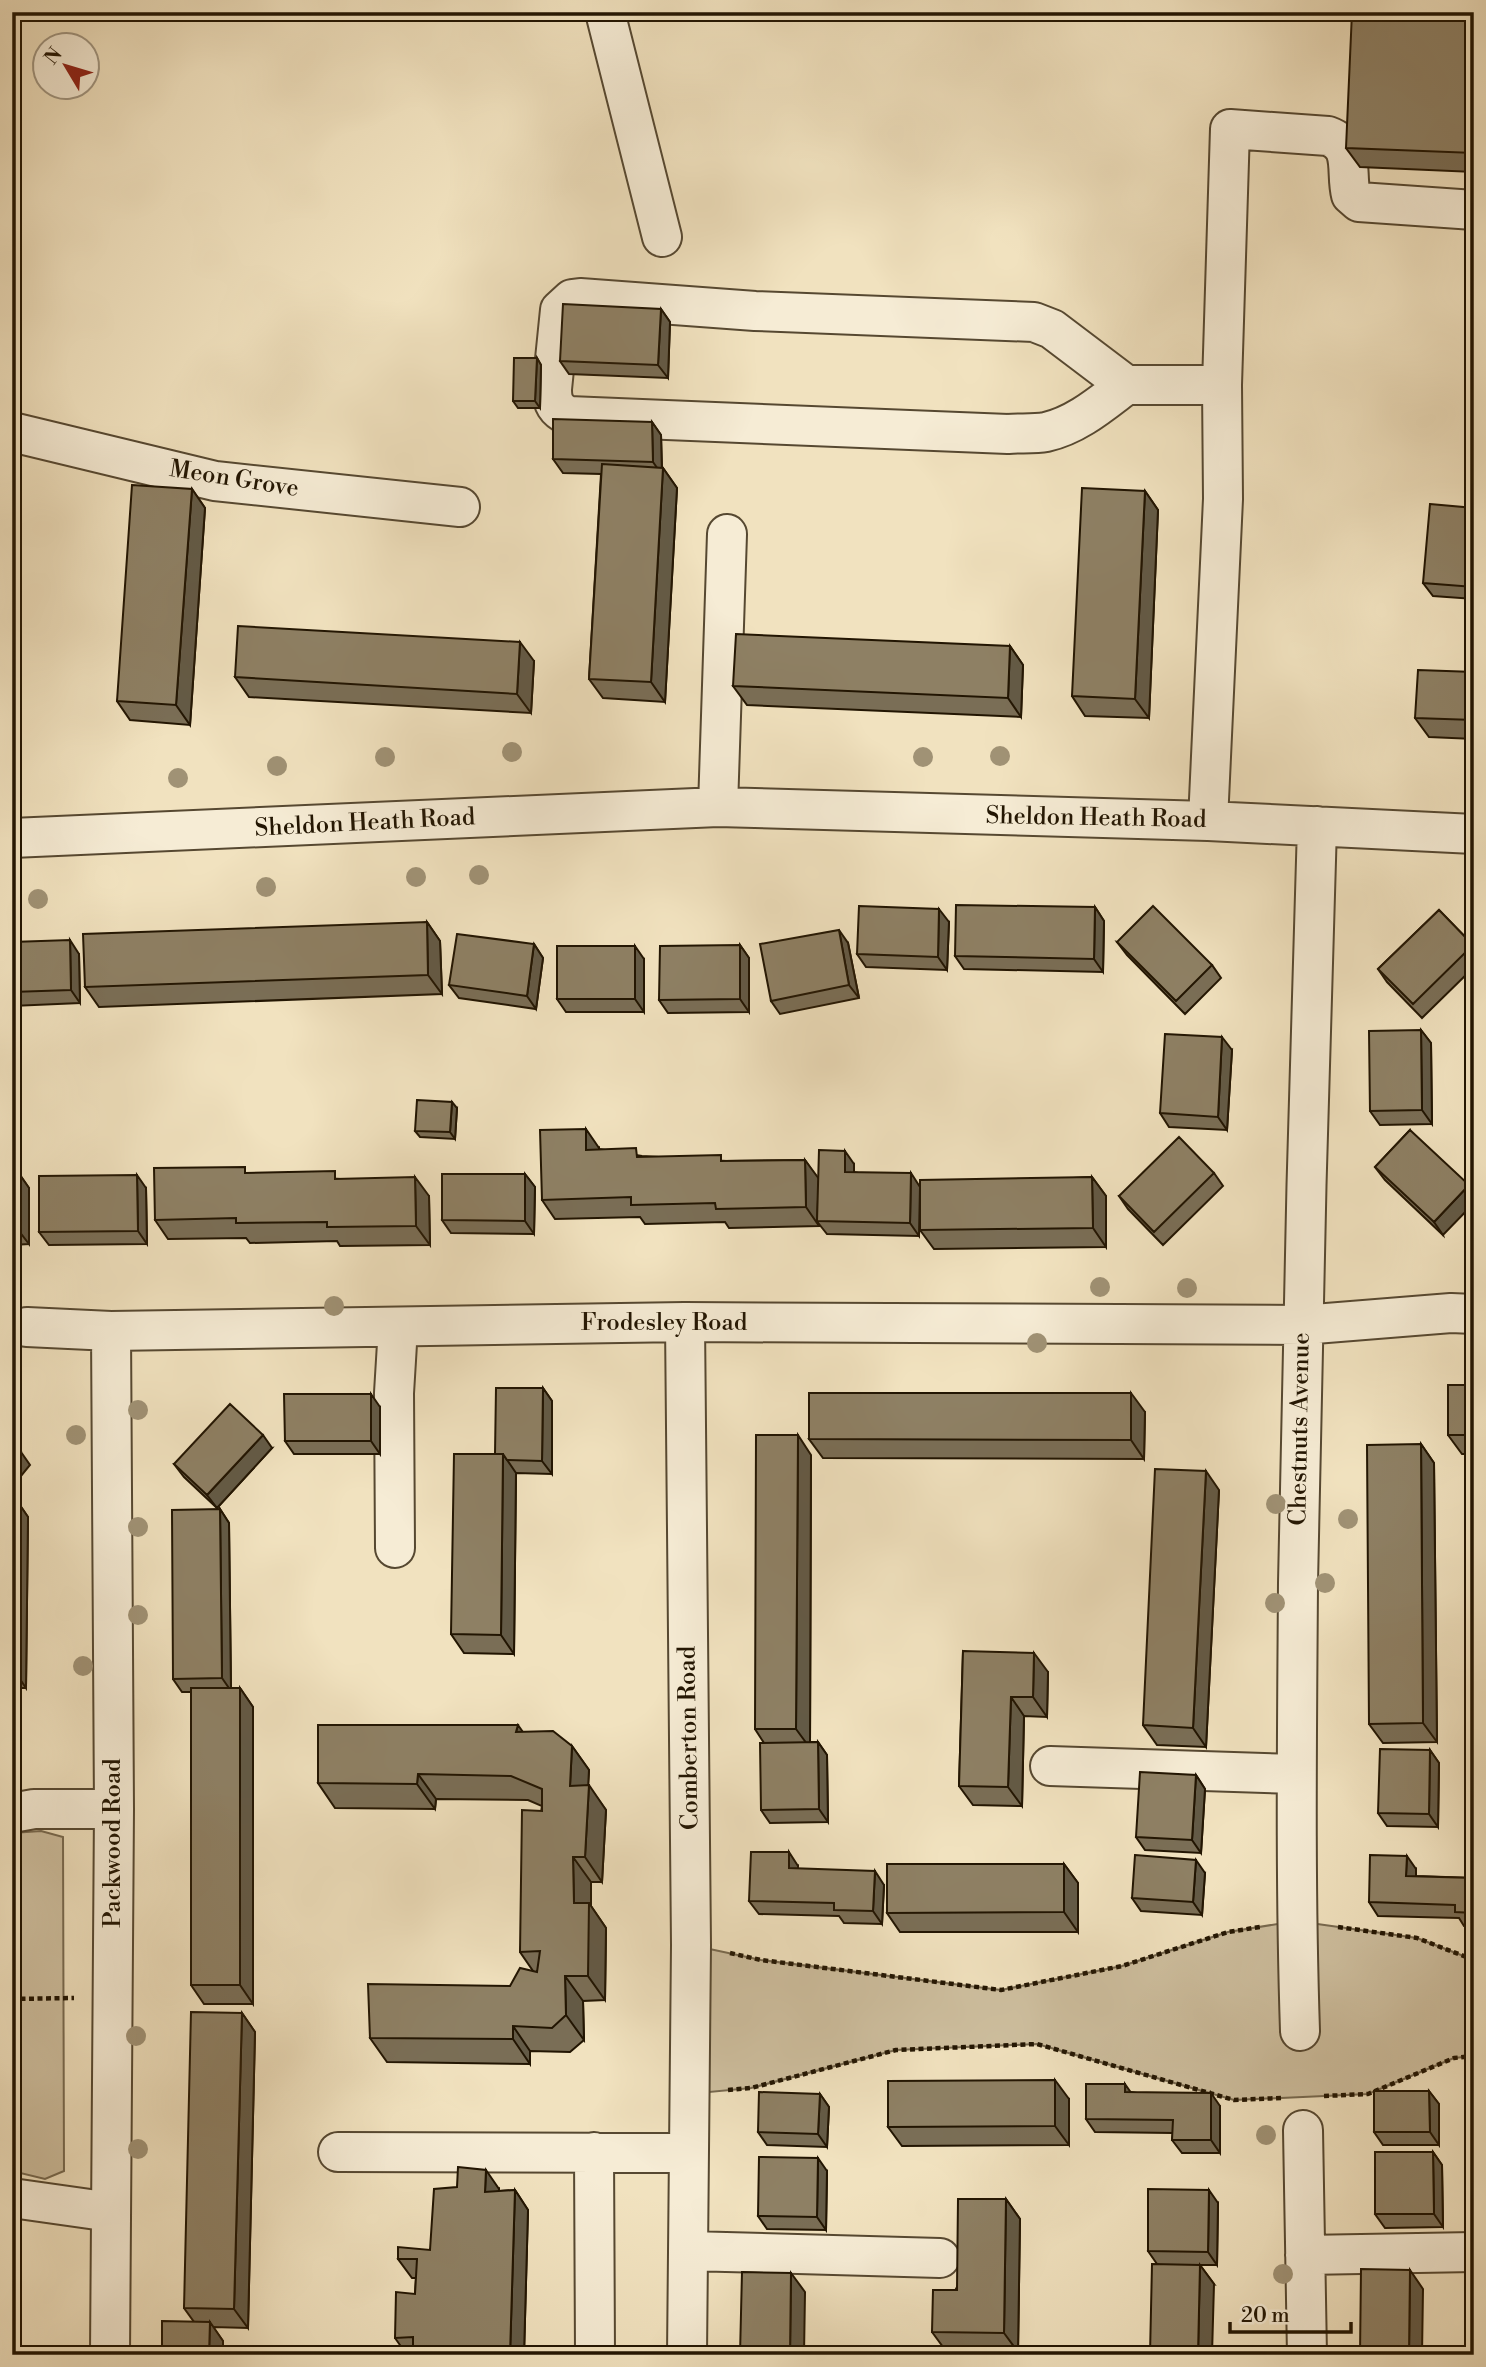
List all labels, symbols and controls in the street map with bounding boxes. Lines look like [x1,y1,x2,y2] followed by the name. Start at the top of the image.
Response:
[32,32,102,102] north arrow
[39,43,67,69] text: N
[167,454,301,504] street label: Meon Grove
[985,801,1207,835] street label: Sheldon Heath Road
[254,802,476,844] street label: Sheldon Heath Road
[581,1308,748,1338] street label: Frodesley Road
[1283,1332,1317,1526] street label: Chestnuts Avenue
[672,1645,706,1830] street label: Comberton Road
[98,1758,128,1928] street label: Packwood Road
[1230,2290,1351,2334] scale bar
[1241,2303,1290,2329] text: 20 m

